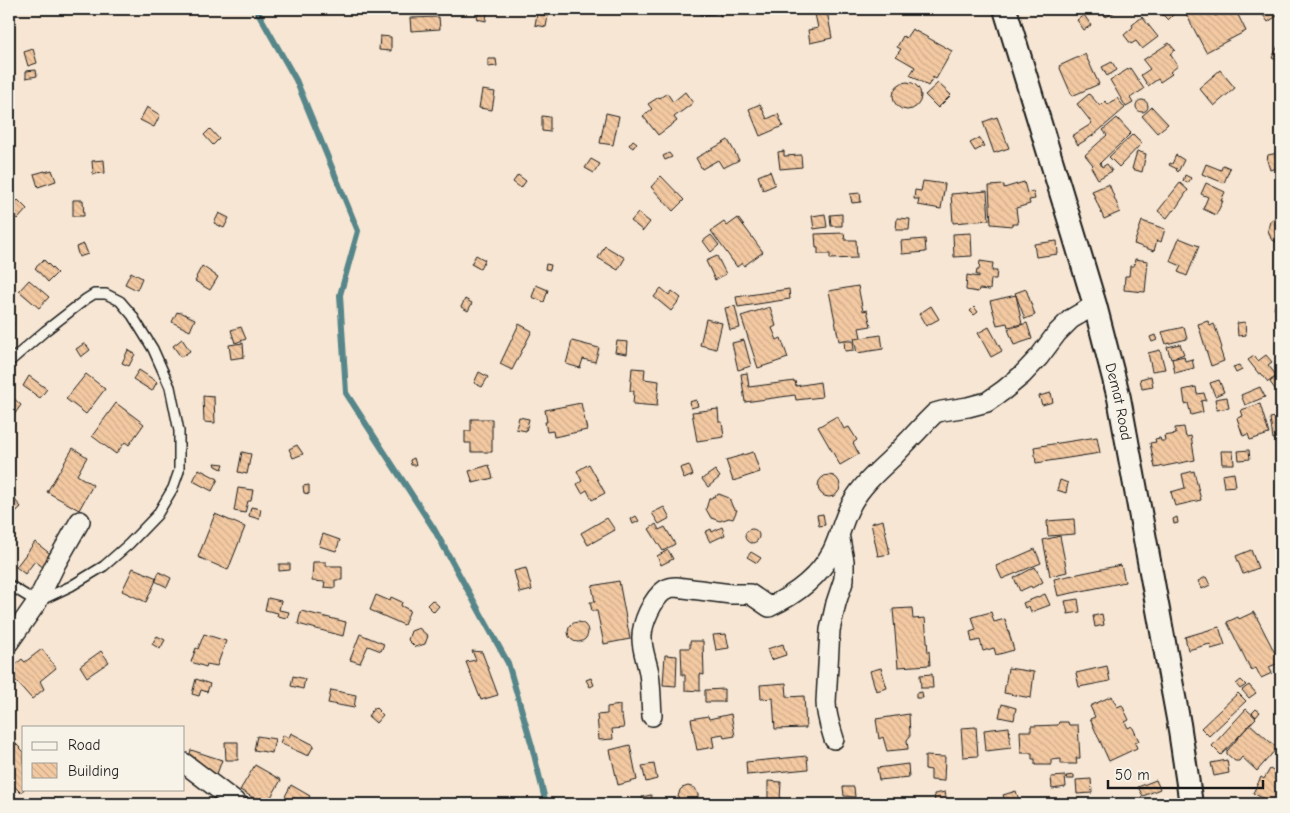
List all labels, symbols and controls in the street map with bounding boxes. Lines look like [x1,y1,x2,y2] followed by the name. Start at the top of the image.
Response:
[1101,361,1136,442] street label: Demat Road
[22,726,185,790] legend
[68,736,100,754] text: Road
[1108,758,1262,790] scale bar
[68,762,119,780] text: Building
[1115,766,1150,784] text: 50 m

